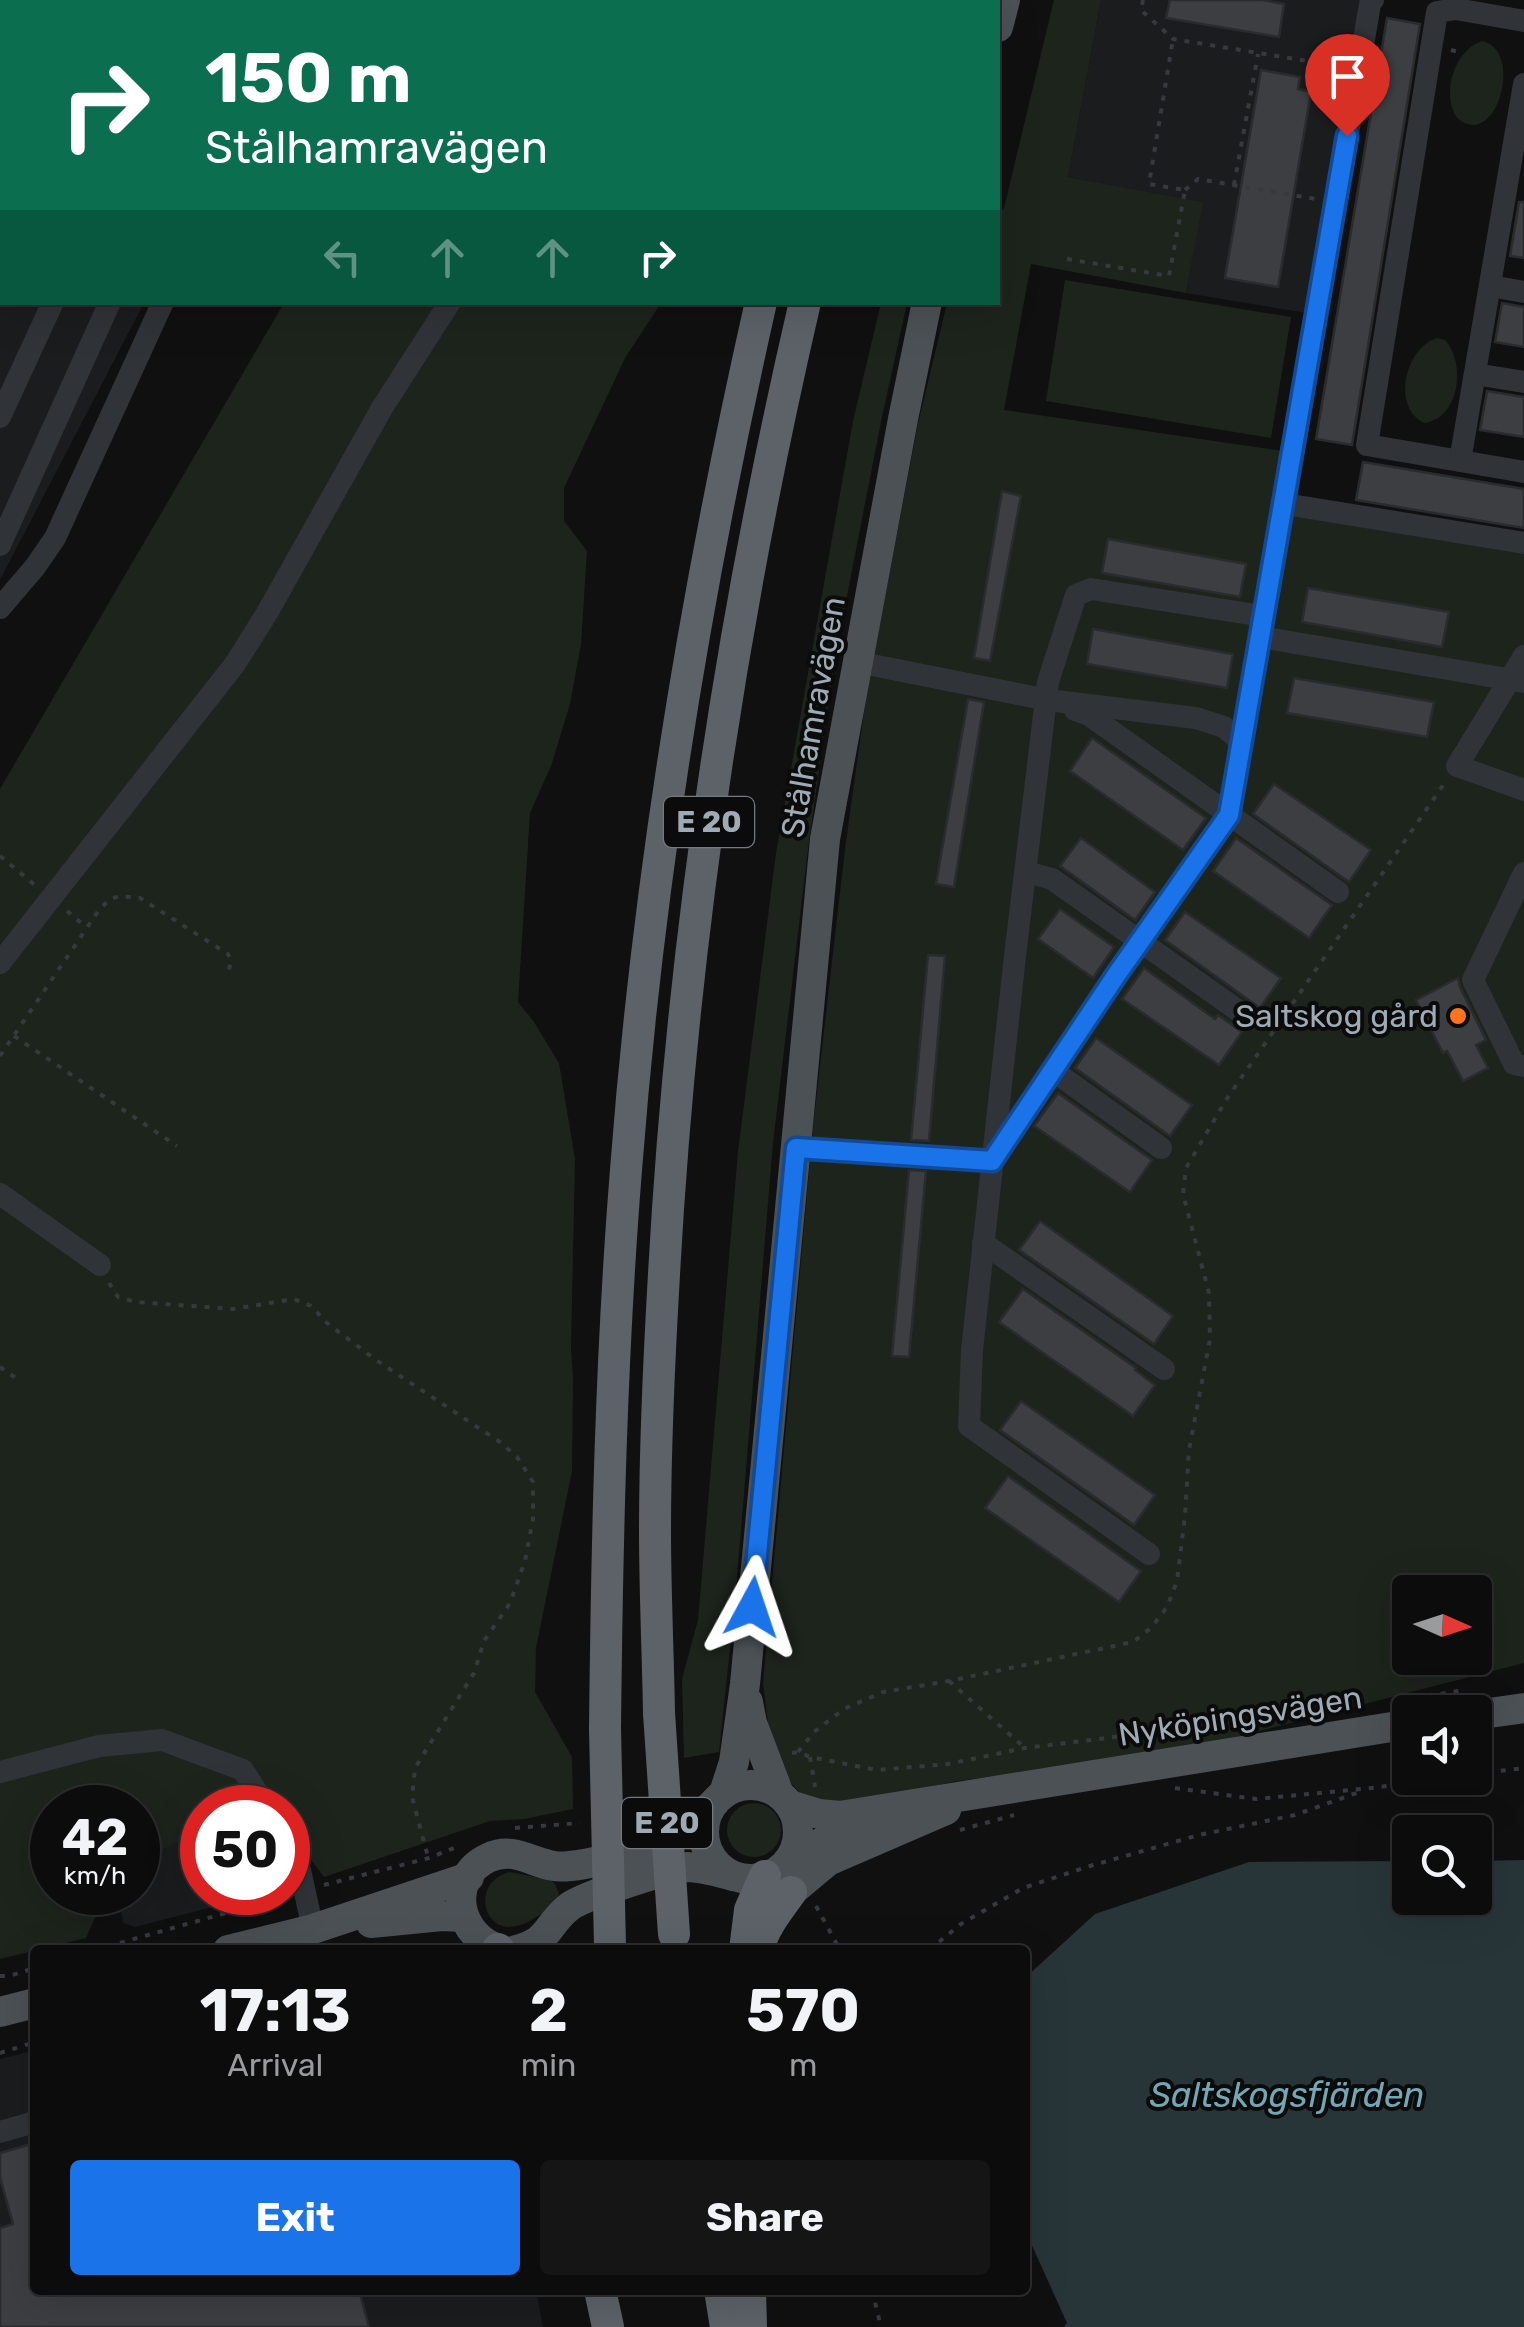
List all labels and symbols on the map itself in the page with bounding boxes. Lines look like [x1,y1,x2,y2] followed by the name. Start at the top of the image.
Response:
[1305,34,1390,137] pin
[773,594,853,840] street label: Stålhamravägen
[664,797,754,847] road number: E 20
[1235,997,1438,1035] place label: Saltskog gård
[1447,1005,1469,1027] marker: Saltskog gård
[700,1555,804,1659] position arrow
[1392,1575,1492,1675] north arrow
[1115,1678,1365,1754] street label: Nyköpingsvägen
[180,1785,310,1915] speed limit sign: 50
[622,1798,712,1848] road number: E 20
[1149,2074,1425,2116] water label: Saltskogsfjärden

